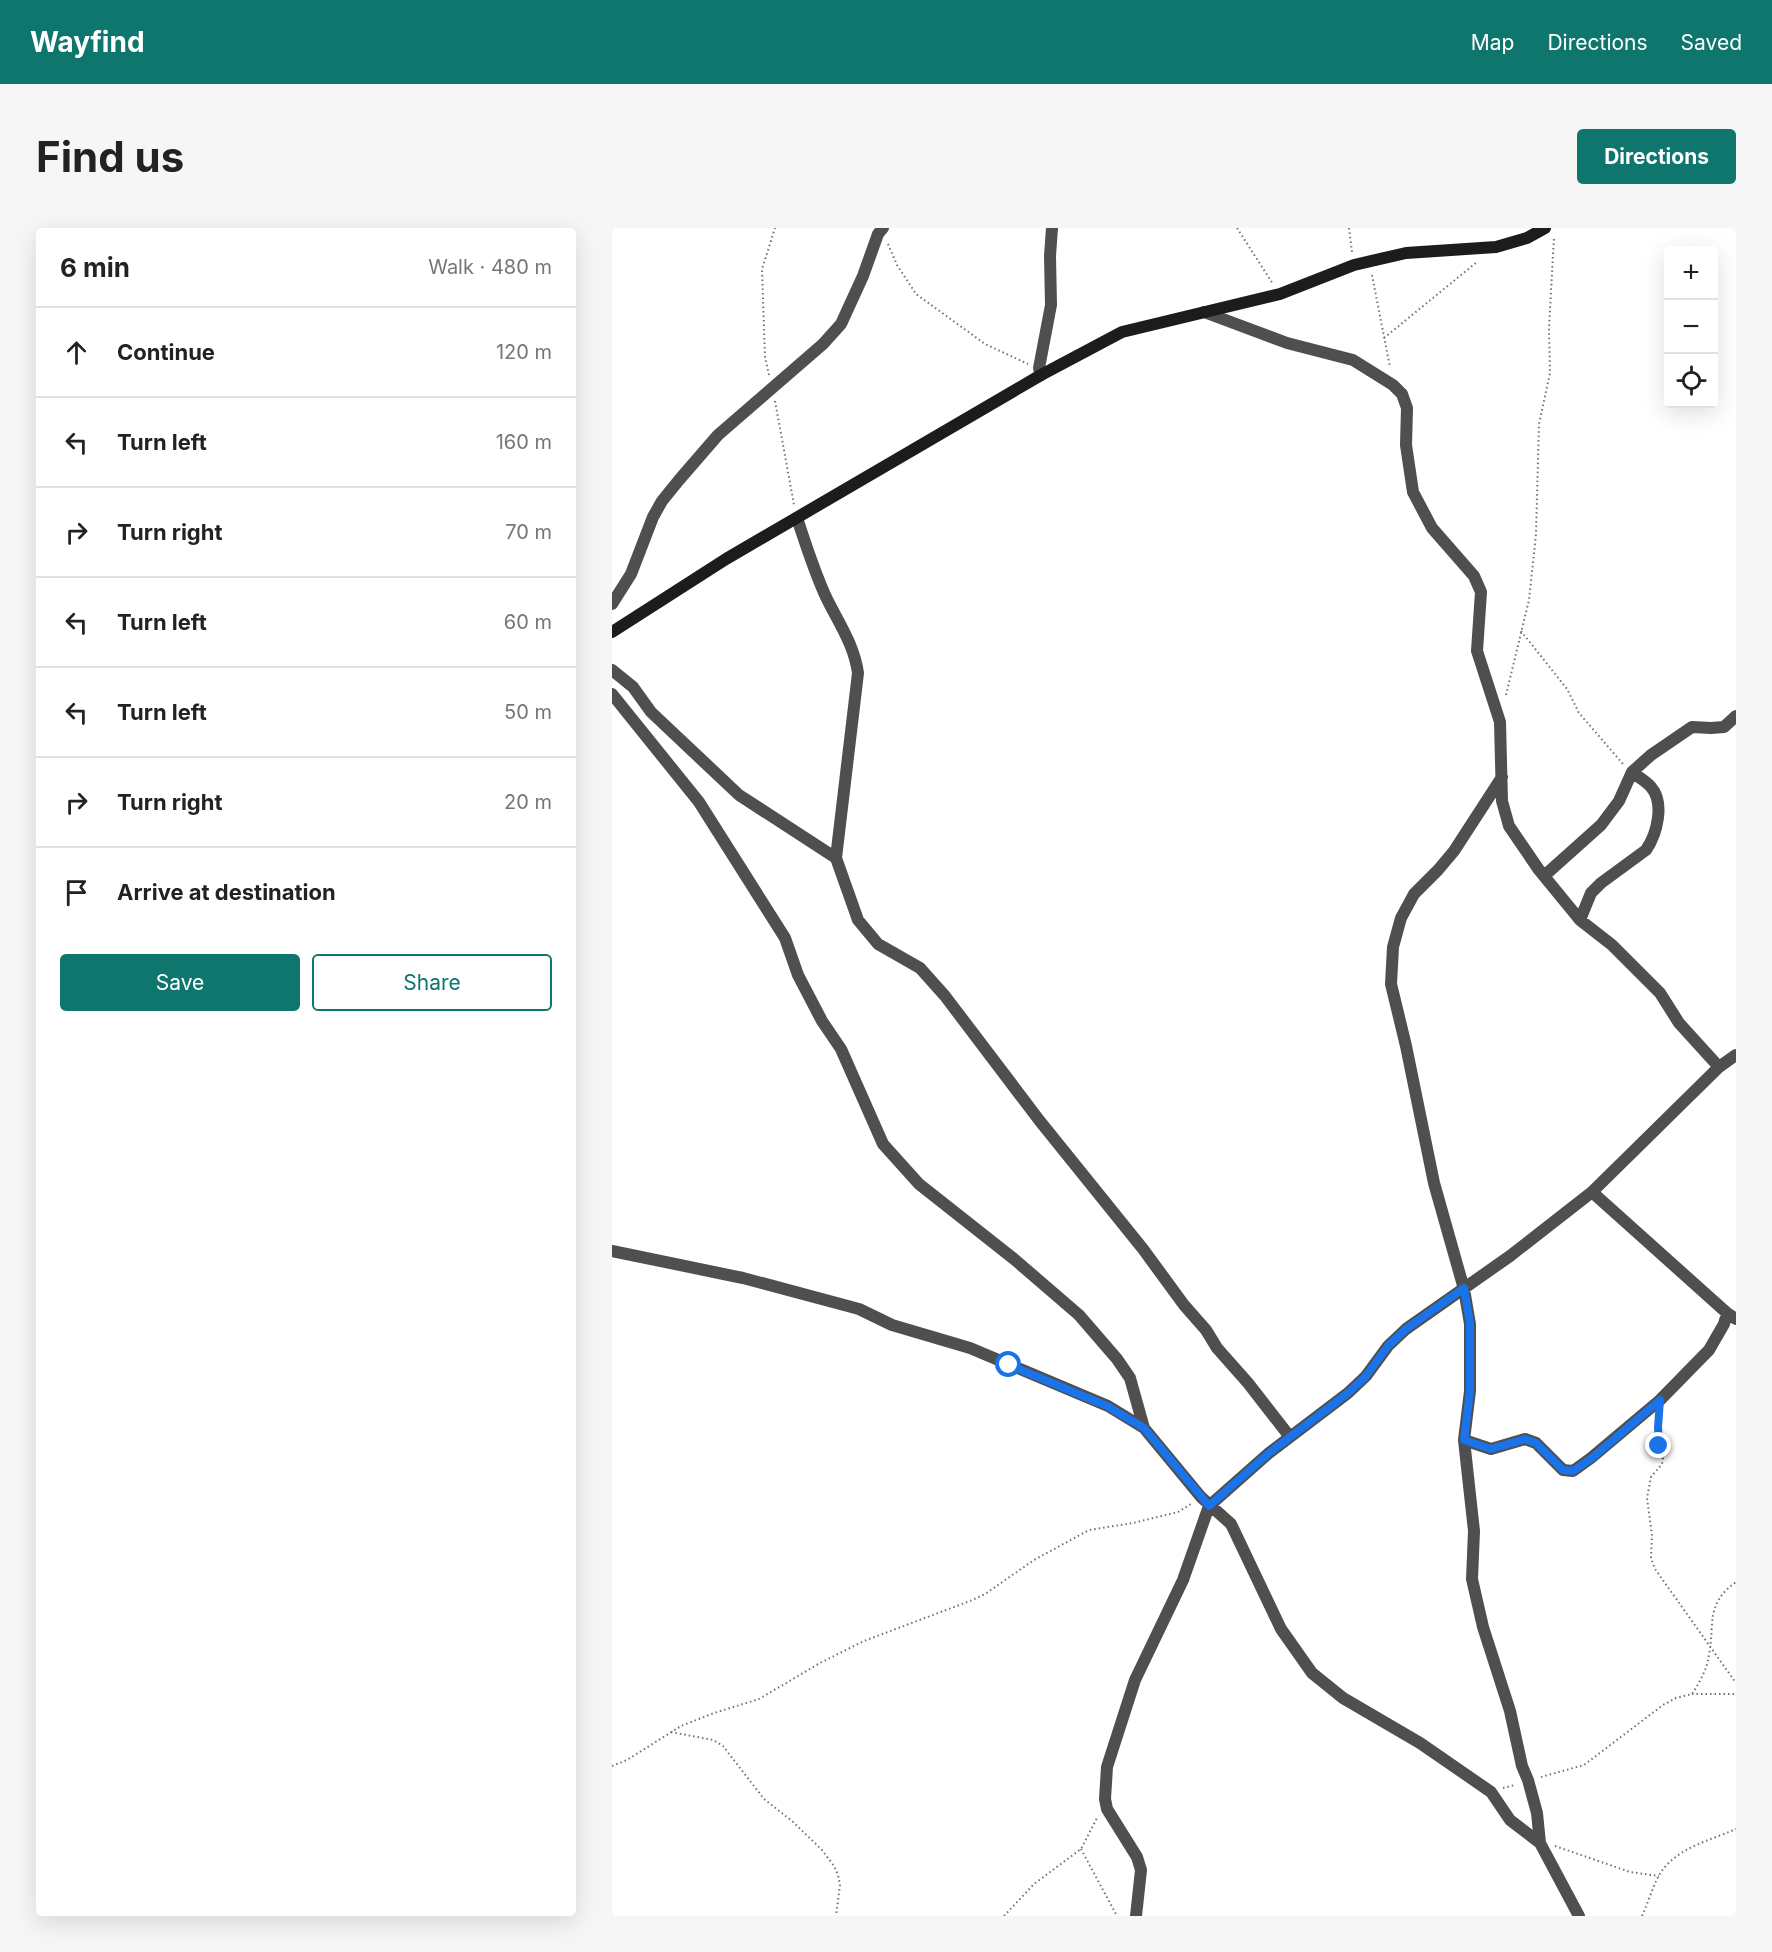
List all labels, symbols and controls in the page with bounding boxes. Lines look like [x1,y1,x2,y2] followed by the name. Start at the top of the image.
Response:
[30,25,145,59] text: Wayfind
[1471,30,1514,55] text: Map
[1547,30,1648,55] text: Directions
[1681,30,1742,55] text: Saved
[1577,129,1736,184] button: Directions
[36,131,184,182] text: Find us
[1664,246,1718,408] map controls
[1664,246,1718,300] button: +
[60,252,130,283] text: 6 min
[428,255,552,279] text: Walk · 480 m
[1664,300,1718,354] button: −
[60,336,93,369] icon: ahead
[117,339,215,365] text: Continue
[496,340,552,364] text: 120 m
[1664,354,1718,408] button: locate
[60,426,93,459] icon: left
[117,429,207,455] text: Turn left
[496,430,552,454] text: 160 m
[60,516,93,549] icon: right
[117,519,223,545] text: Turn right
[505,520,552,544] text: 70 m
[60,606,93,639] icon: left
[117,609,207,635] text: Turn left
[504,610,552,634] text: 60 m
[60,696,93,729] icon: left
[117,699,207,725] text: Turn left
[504,700,552,724] text: 50 m
[60,786,93,819] icon: right
[117,789,223,815] text: Turn right
[504,790,552,814] text: 20 m
[60,876,93,909] icon: arrive
[117,879,336,905] text: Arrive at destination
[60,954,300,1011] button: Save
[312,954,552,1011] button: Share
[995,1351,1021,1377] route start
[1645,1432,1671,1458] route end

